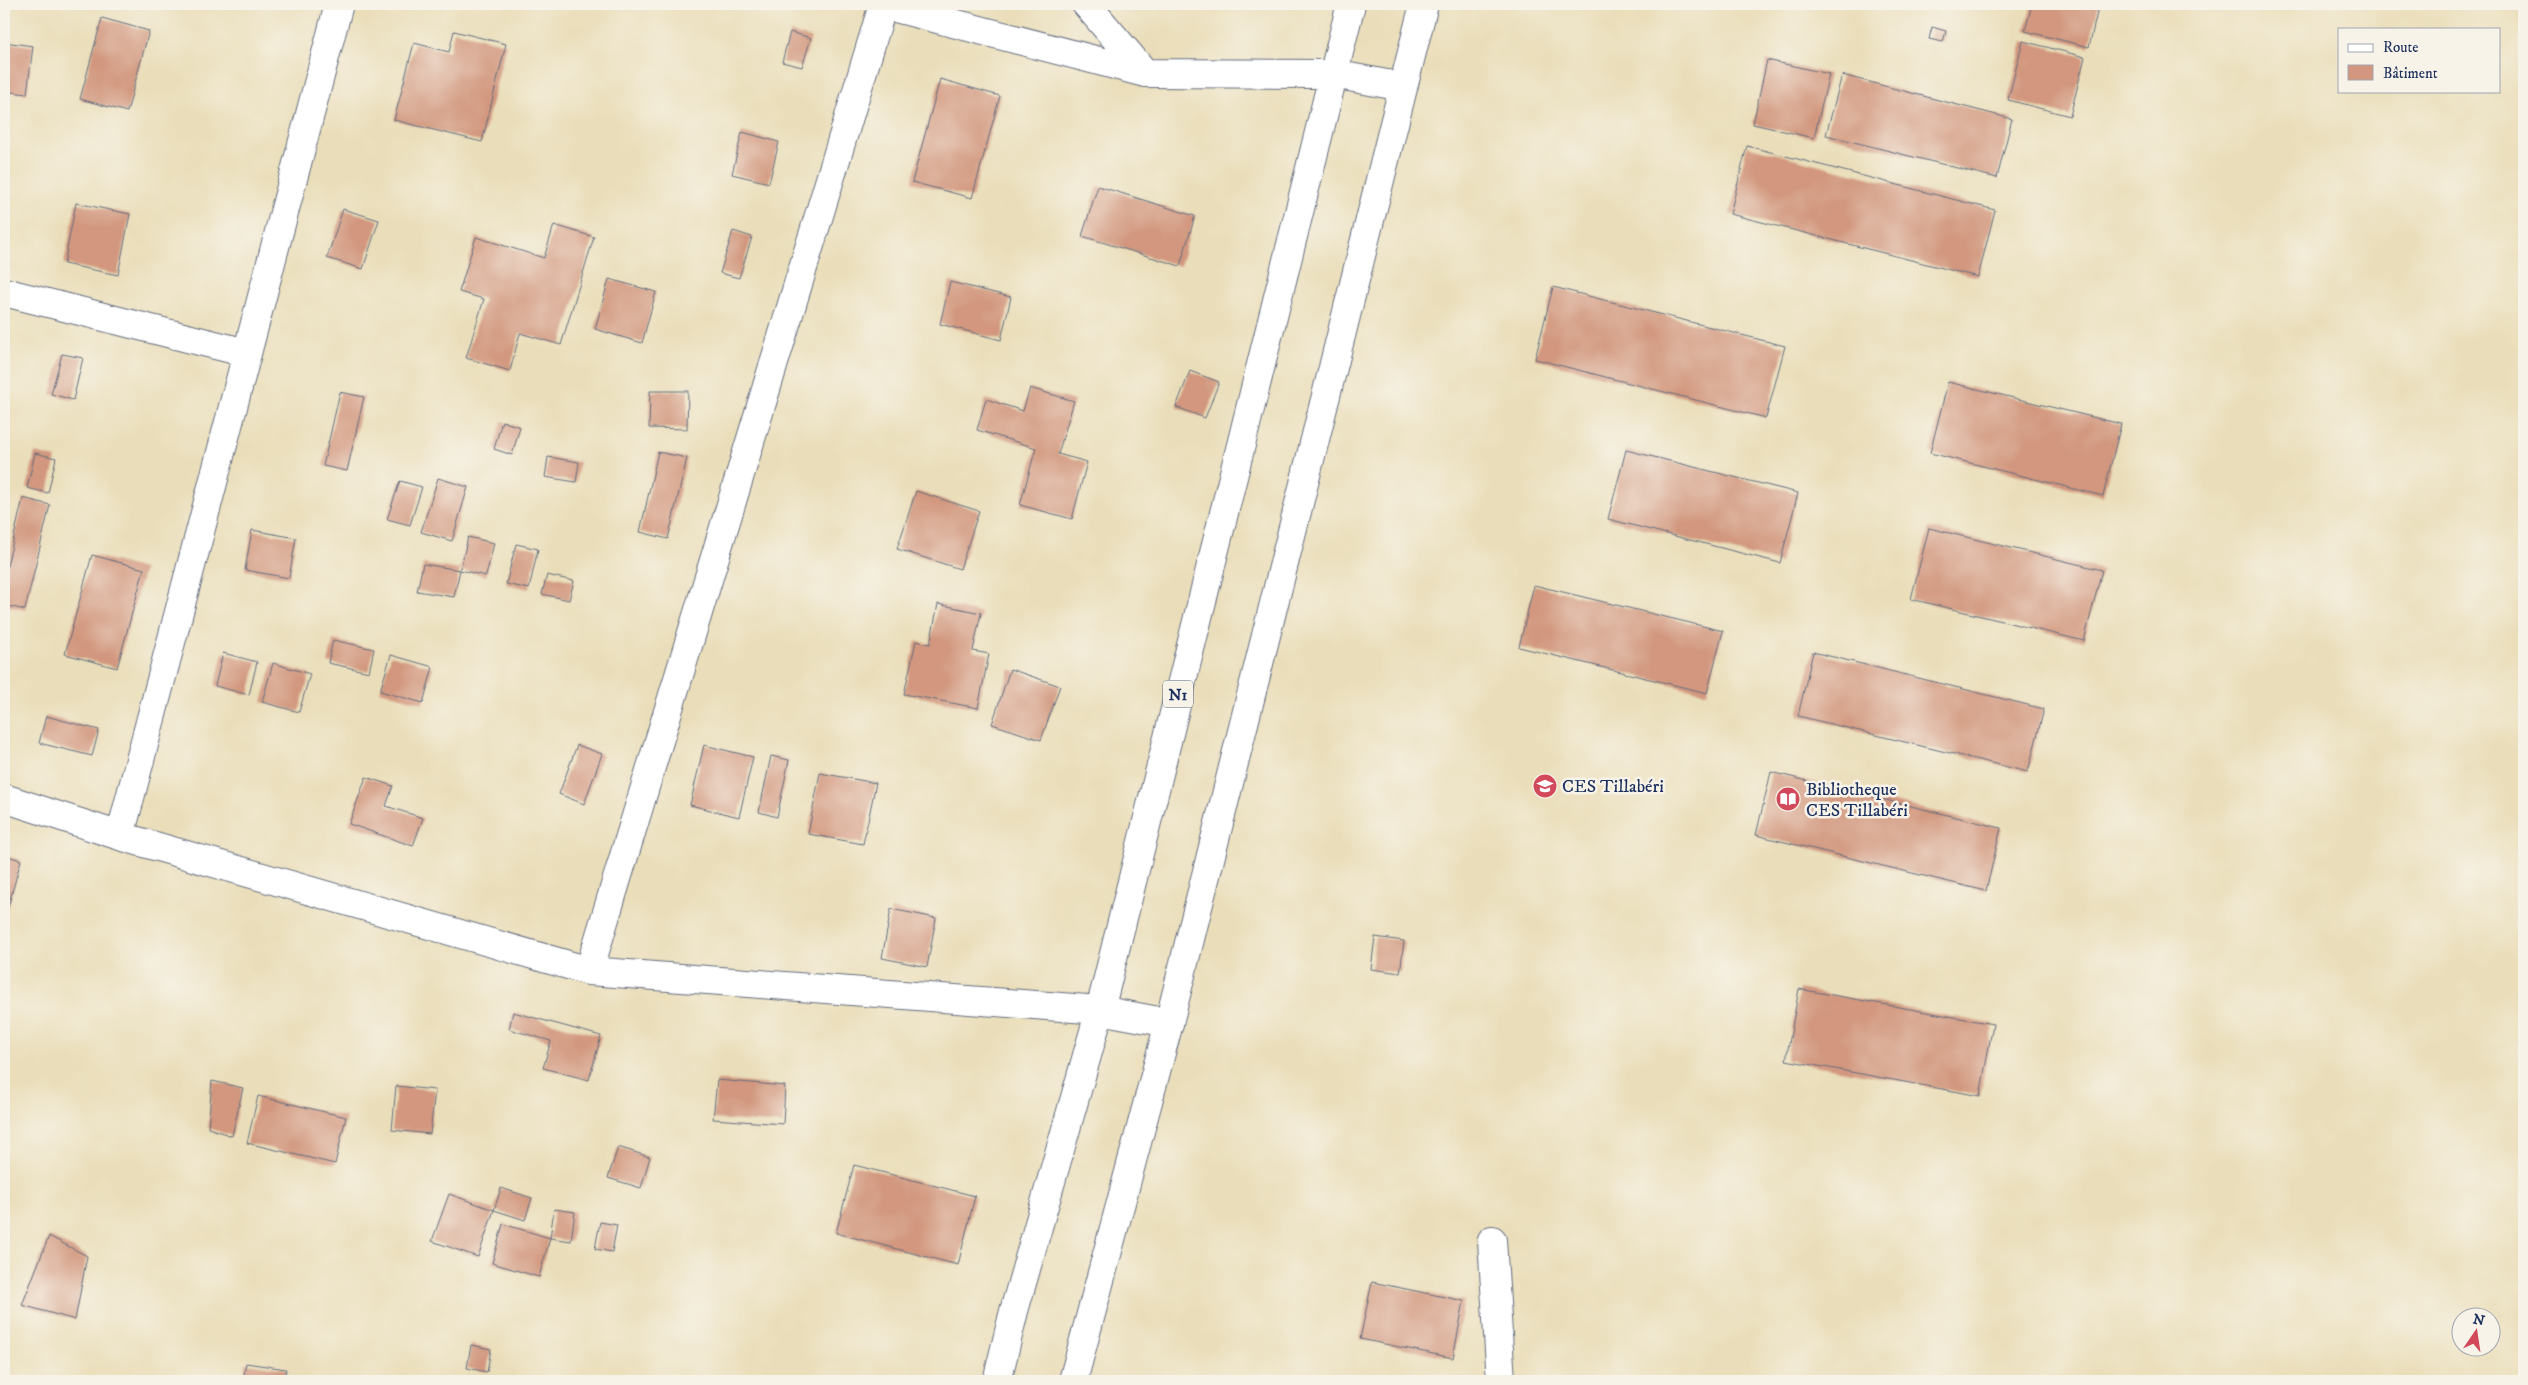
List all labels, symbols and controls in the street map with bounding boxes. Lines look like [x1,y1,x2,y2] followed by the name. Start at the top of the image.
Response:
[2338,28,2500,92] legend
[2383,38,2418,57] text: Route
[2383,64,2438,83] text: Bâtiment
[1163,681,1193,708] road number: N1
[1532,773,1558,799] school or university icon: CES Tillabéri
[1562,776,1664,798] place label: CES Tillabéri
[1806,779,1908,822] place label: Bibliotheque CES Tillabéri
[1775,786,1801,812] library icon: Bibliotheque CES Tillabéri
[2450,1308,2500,1358] north arrow
[2471,1310,2487,1330] text: N

